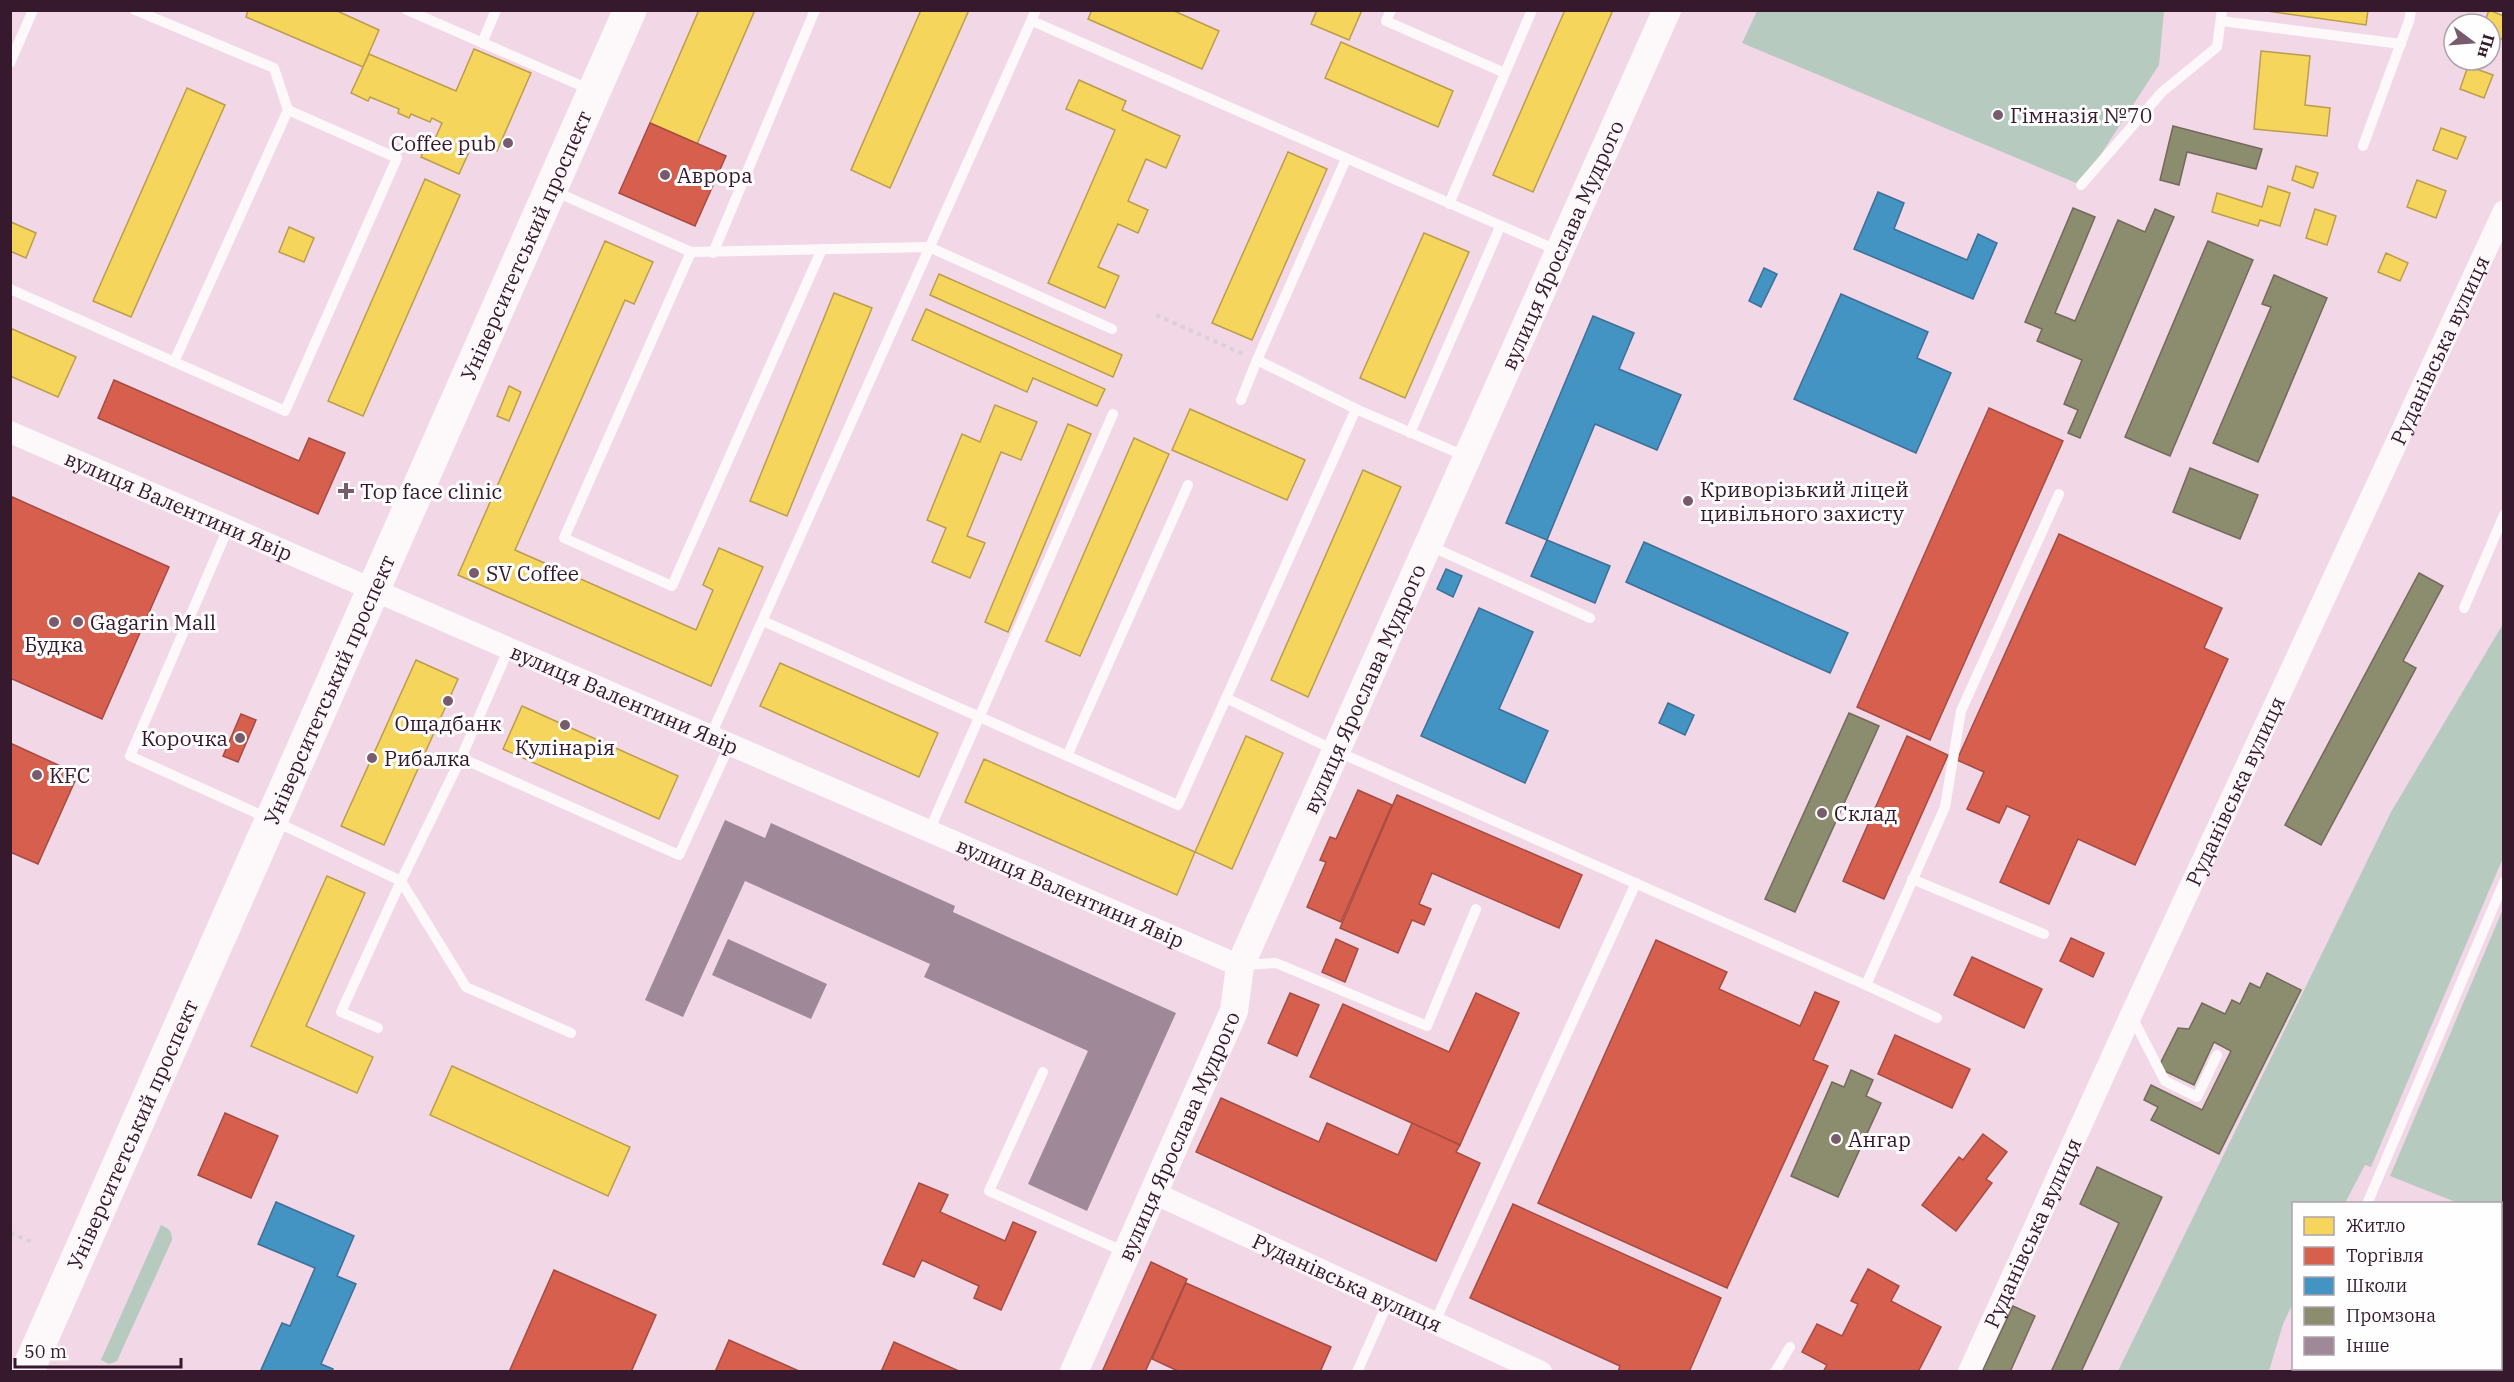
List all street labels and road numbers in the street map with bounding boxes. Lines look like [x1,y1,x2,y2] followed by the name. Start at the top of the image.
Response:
[454,106,598,385] street label: Університетський проспект
[1494,116,1630,374] street label: вулиця Ярослава Мудрого
[2383,251,2495,449] street label: Руданівська вулиця
[60,443,297,567] street label: вулиця Валентини Явір
[257,550,401,829] street label: Університетський проспект
[1296,559,1432,818] street label: вулиця Ярослава Мудрого
[506,637,743,761] street label: вулиця Валентини Явір
[2179,692,2291,890] street label: Руданівська вулиця
[952,831,1189,954] street label: вулиця Валентини Явір
[60,995,204,1274] street label: Університетський проспект
[1111,1007,1246,1265] street label: вулиця Ярослава Мудрого
[1977,1133,2088,1332] street label: Руданівська вулиця
[1248,1226,1447,1338] street label: Руданівська вулиця

